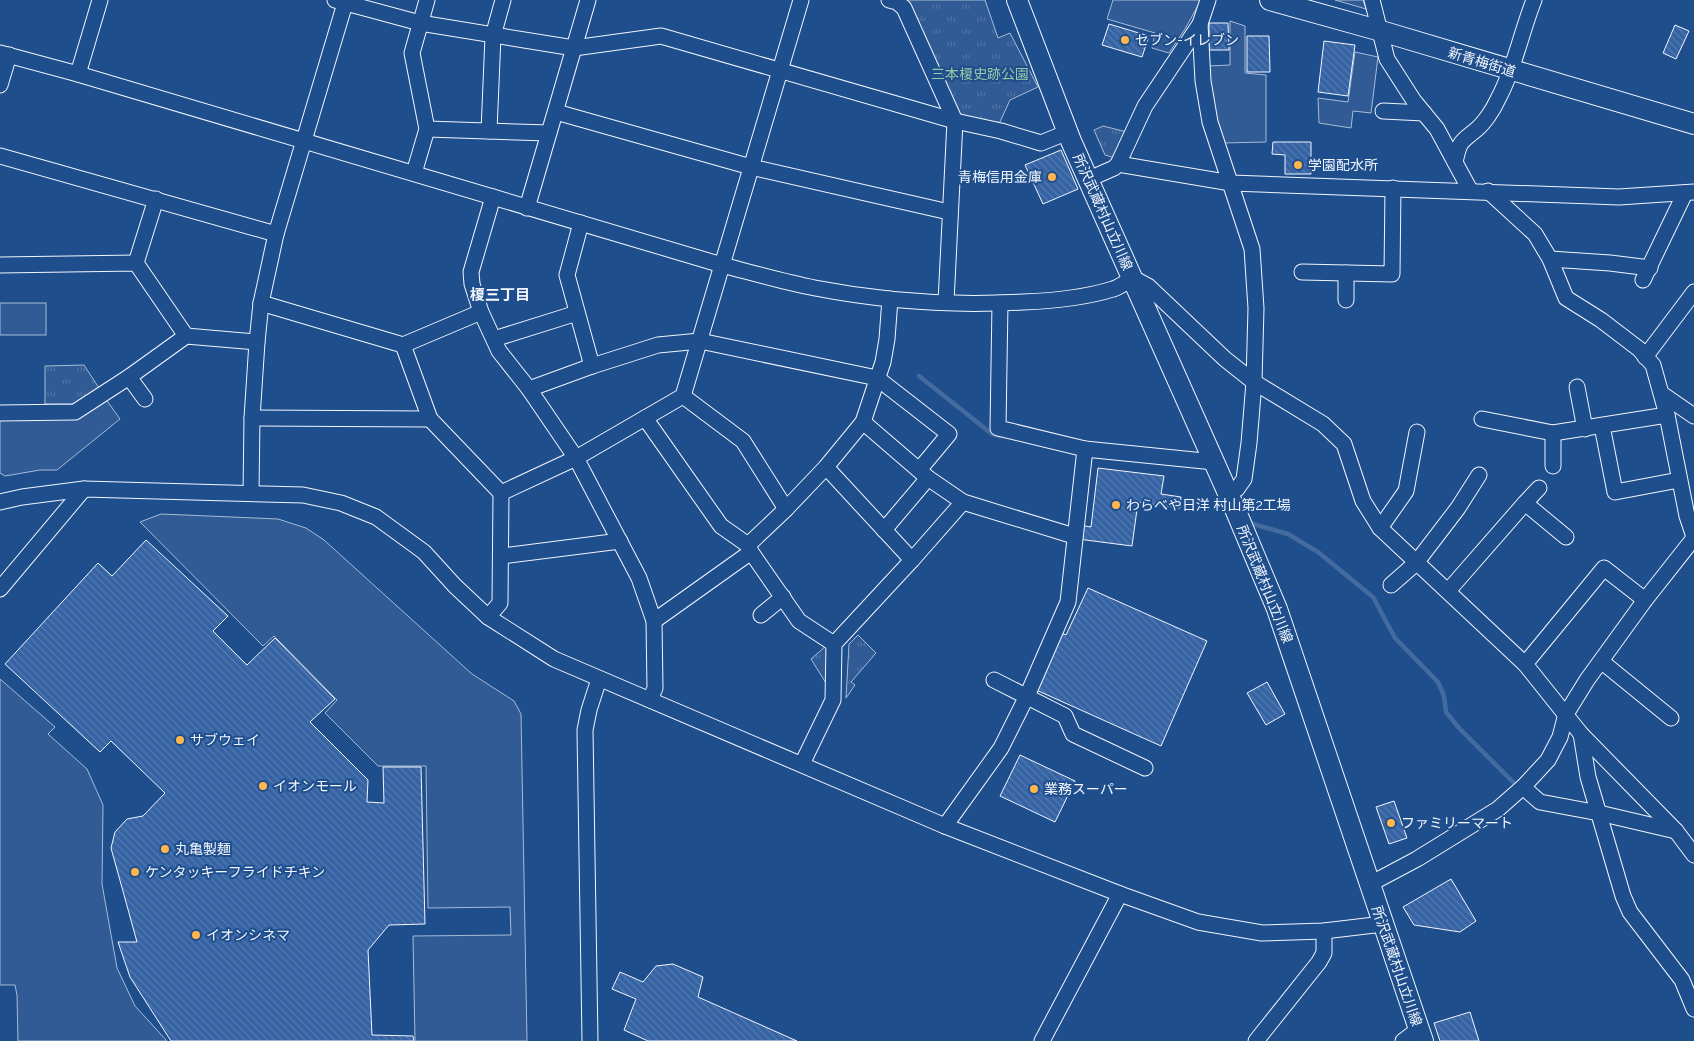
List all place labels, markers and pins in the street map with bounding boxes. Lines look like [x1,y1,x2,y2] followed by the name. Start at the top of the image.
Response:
[1135,32,1239,48] place label: セブン-イレブン
[1119,34,1131,46] marker: セブン-イレブン
[1308,157,1378,173] place label: 学園配水所
[1292,159,1304,171] marker: 学園配水所
[958,169,1042,185] place label: 青梅信用金庫
[1046,171,1058,183] marker: 青梅信用金庫
[1126,497,1291,513] place label: わらべや日洋 村山第2工場
[1110,499,1122,511] marker: わらべや日洋 村山第2工場
[190,732,260,748] place label: サブウェイ
[174,734,186,746] marker: サブウェイ
[273,778,357,794] place label: イオンモール
[257,780,269,792] marker: イオンモール
[1044,781,1128,797] place label: 業務スーパー
[1028,783,1040,795] marker: 業務スーパー
[1401,815,1513,831] place label: ファミリーマート
[1385,817,1397,829] marker: ファミリーマート
[175,841,231,857] place label: 丸亀製麺
[159,843,171,855] marker: 丸亀製麺
[145,864,325,880] place label: ケンタッキーフライドチキン
[129,866,141,878] marker: ケンタッキーフライドチキン
[206,927,290,943] place label: イオンシネマ
[190,929,202,941] marker: イオンシネマ

